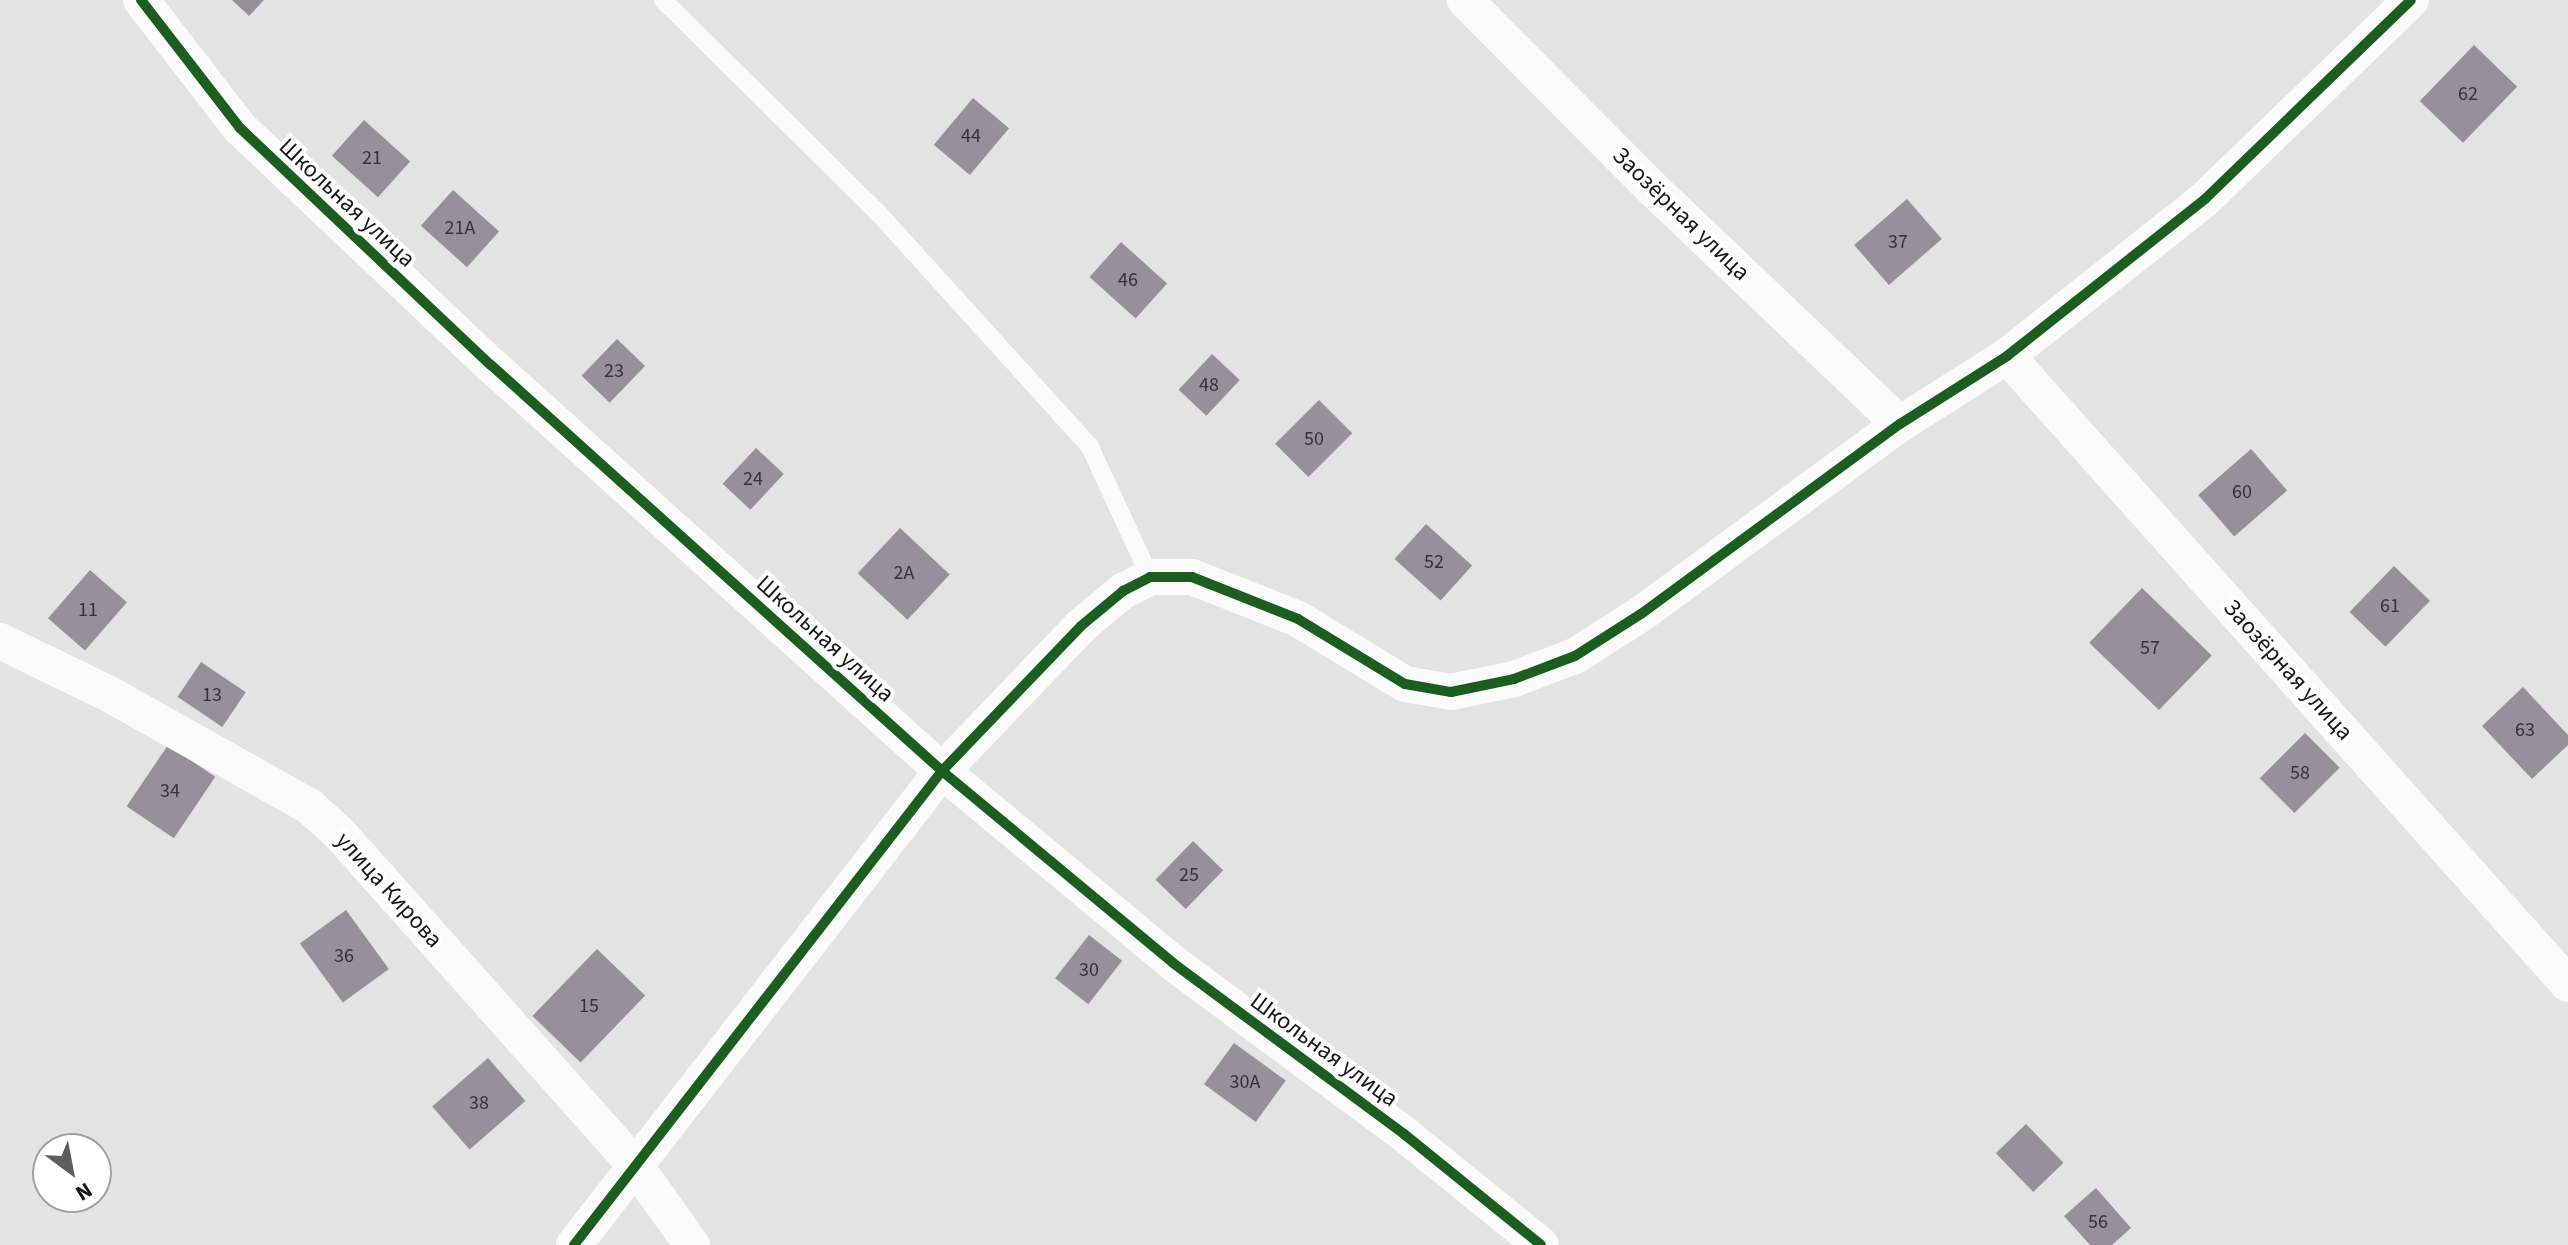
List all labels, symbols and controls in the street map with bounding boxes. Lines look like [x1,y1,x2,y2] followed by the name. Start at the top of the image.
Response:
[2458,82,2478,106] house number: 62
[961,124,981,148] house number: 44
[273,133,421,273] street label: Школьная улица
[1606,141,1756,287] street label: Заозёрная улица
[362,146,382,170] house number: 21
[445,216,475,240] house number: 21А
[1888,230,1908,254] house number: 37
[1118,268,1138,292] house number: 46
[604,359,624,383] house number: 23
[1199,373,1219,397] house number: 48
[1304,427,1324,451] house number: 50
[743,467,763,491] house number: 24
[2232,480,2252,504] house number: 60
[1424,550,1444,574] house number: 52
[894,561,914,585] house number: 2А
[750,570,900,708] street label: Школьная улица
[2217,594,2359,746] street label: Заозёрная улица
[2380,594,2400,618] house number: 61
[78,598,98,622] house number: 11
[2140,636,2160,660] house number: 57
[202,683,222,707] house number: 13
[2515,718,2535,742] house number: 63
[2290,761,2310,785] house number: 58
[160,779,180,803] house number: 34
[330,826,448,954] street label: улица Кирова
[1179,863,1199,887] house number: 25
[334,944,354,968] house number: 36
[1079,958,1099,982] house number: 30
[1244,987,1404,1113] street label: Школьная улица
[579,994,599,1018] house number: 15
[1230,1070,1260,1094] house number: 30А
[469,1091,489,1115] house number: 38
[32,1133,112,1213] north arrow
[69,1174,98,1209] text: N
[2088,1210,2108,1234] house number: 56

